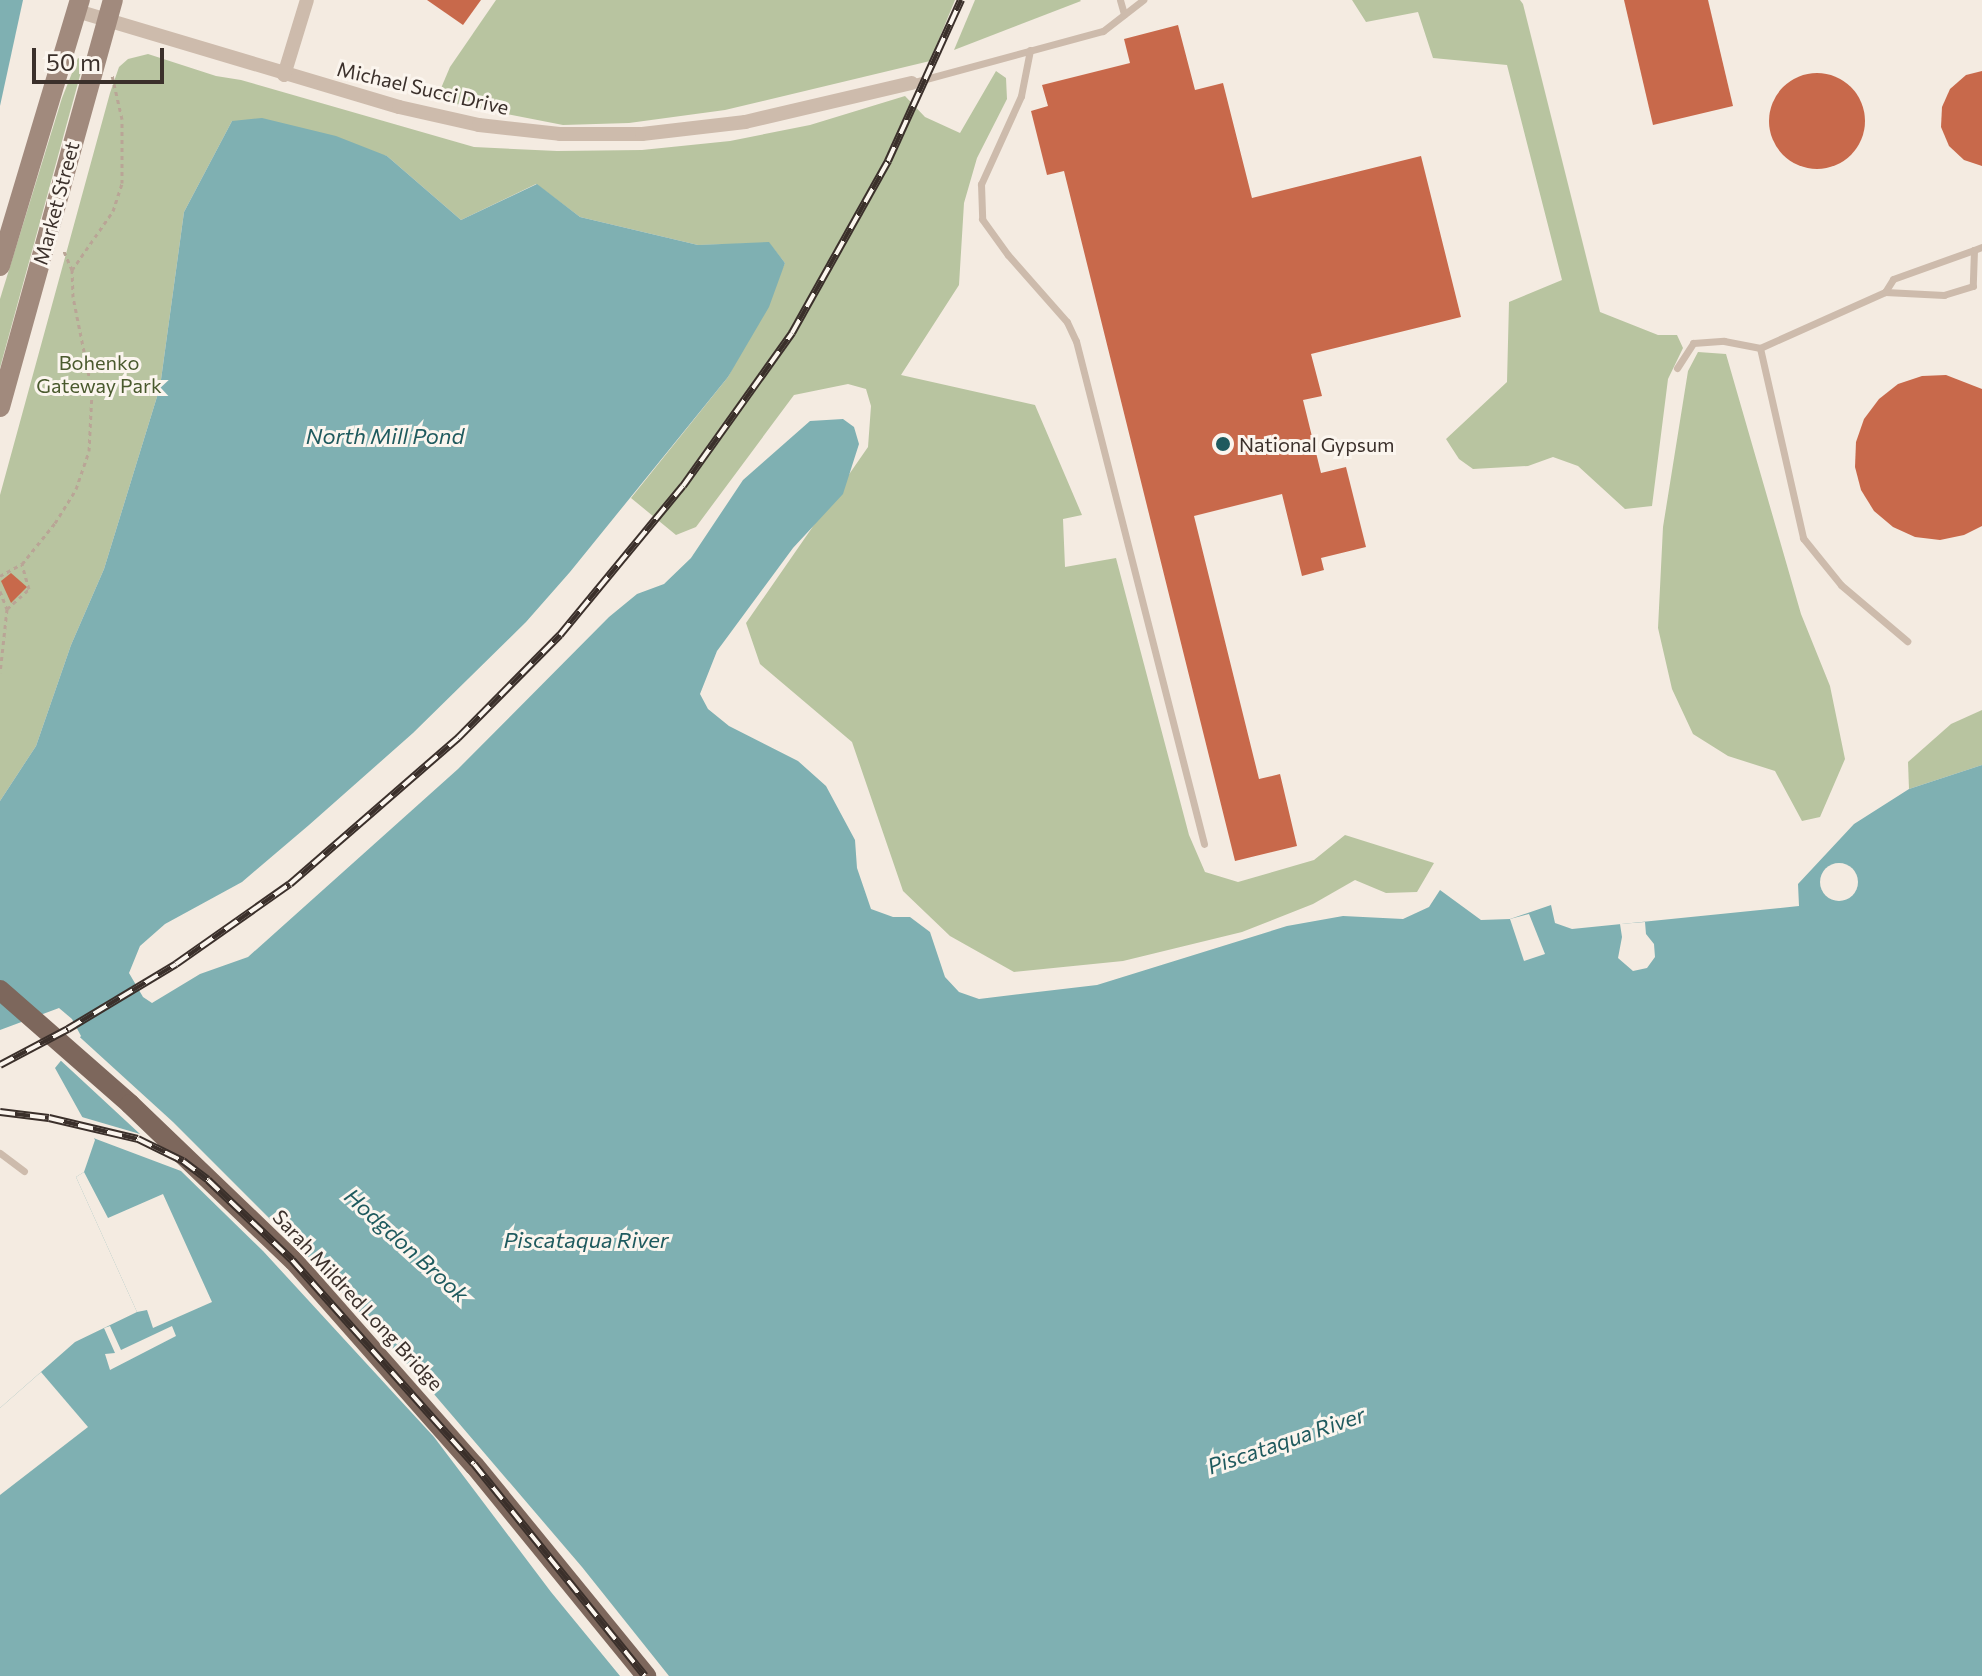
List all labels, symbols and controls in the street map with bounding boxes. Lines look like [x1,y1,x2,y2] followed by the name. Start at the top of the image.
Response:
[36,32,168,82] scale bar
[46,47,101,76] text: 50 m
[335,57,511,119] street label: Michael Succi Drive
[28,139,84,267] street label: Market Street
[36,350,162,397] park label: Bohenko Gateway Park
[306,423,464,449] water label: North Mill Pond
[1239,432,1395,456] place label: National Gypsum
[1214,435,1232,453] marker: National Gypsum
[340,1182,474,1308] water label: Hodgdon Brook
[268,1205,448,1395] street label: Sarah Mildred Long Bridge
[503,1227,669,1253] water label: Piscataqua River
[1204,1401,1368,1479] water label: Piscataqua River

